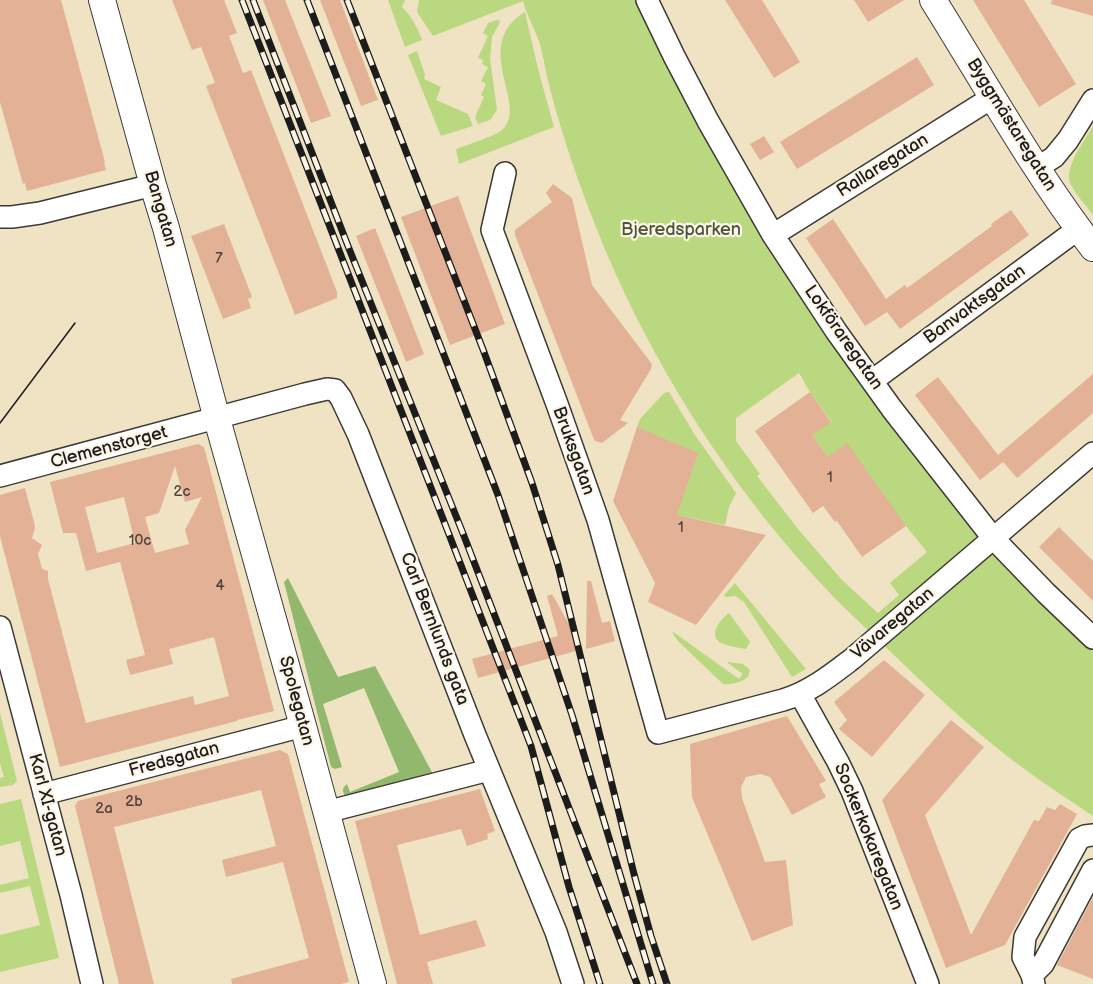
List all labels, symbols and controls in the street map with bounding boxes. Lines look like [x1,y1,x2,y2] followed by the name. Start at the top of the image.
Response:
[961,55,1061,195] street label: Byggmästaregatan
[833,129,933,203] street label: Rallaregatan
[139,168,181,250] street label: Bangatan
[621,219,741,241] park label: Bjeredsparken
[215,250,223,268] house number: 7
[920,261,1030,349] street label: Banvaktsgatan
[799,281,887,395] street label: Lokföraregatan
[547,404,599,498] street label: Bruksgatan
[48,422,170,474] street label: Clemenstorget
[827,469,833,487] house number: 1
[174,483,190,501] house number: 2c
[678,519,684,537] house number: 1
[129,532,151,550] house number: 10c
[395,549,473,709] street label: Carl Bernlunds gata
[215,577,225,595] house number: 4
[847,583,939,665] street label: Vävaregatan
[274,654,318,748] street label: Spolegatan
[126,738,222,782] street label: Fredsgatan
[23,751,71,859] street label: Karl XI-gatan
[829,760,907,914] street label: Sockerkokaregatan
[125,793,143,811] house number: 2b
[95,800,113,818] house number: 2a

